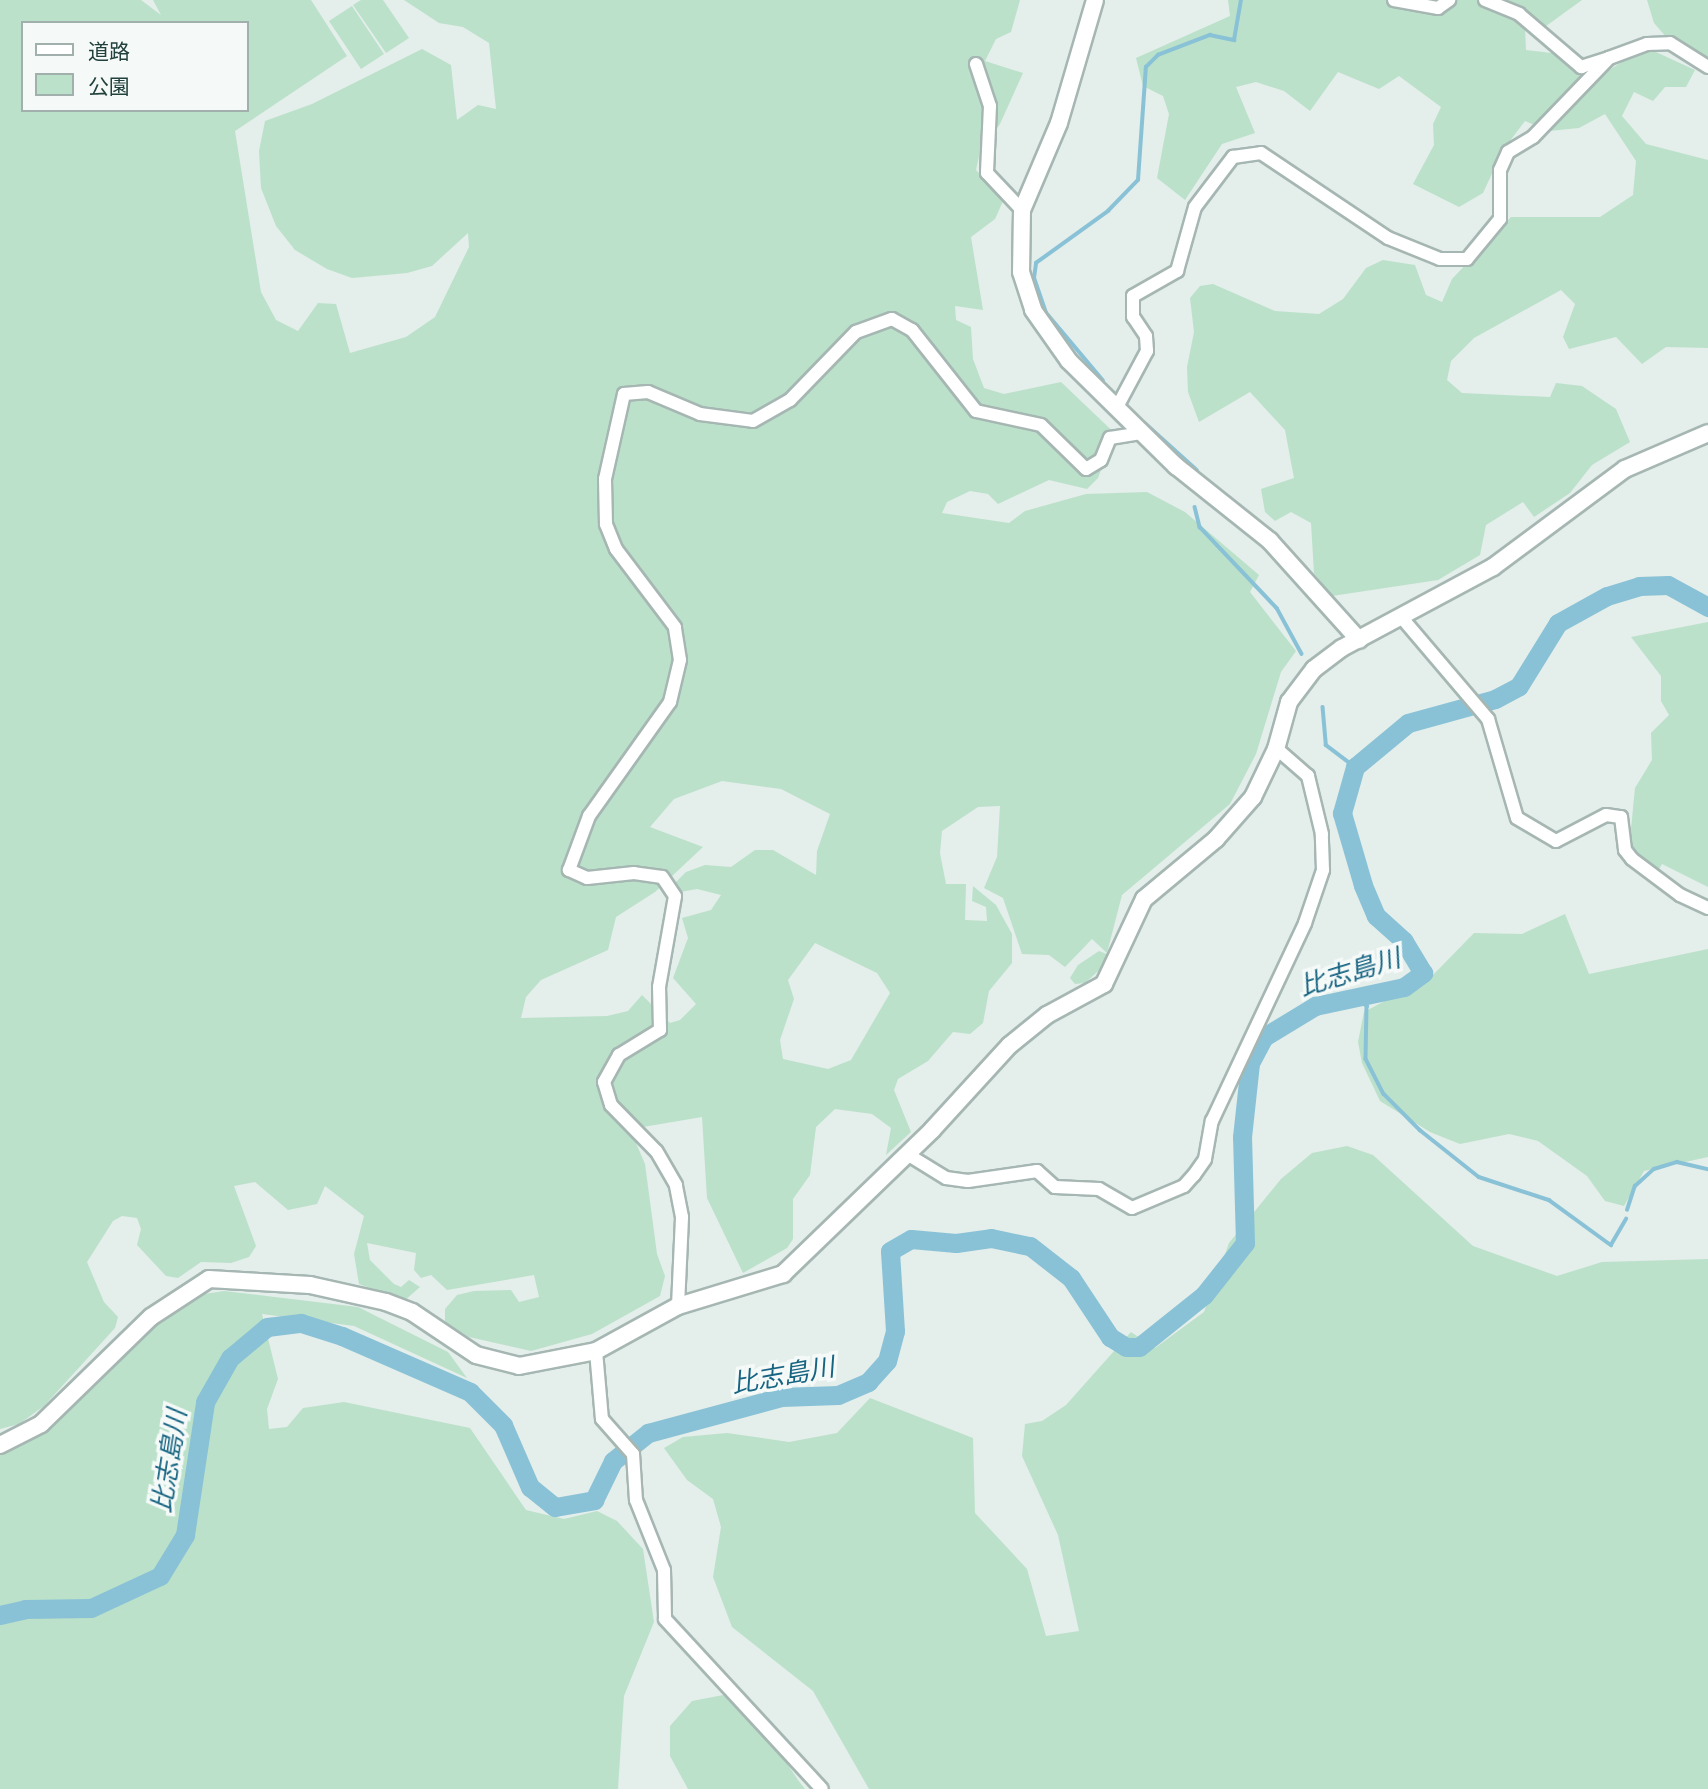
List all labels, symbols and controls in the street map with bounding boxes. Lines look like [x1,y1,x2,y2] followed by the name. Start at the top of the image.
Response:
[21,21,248,112] legend
[88,39,130,65] text: 道路
[88,74,130,100] text: 公園
[1296,943,1404,1003] water label: 比志島川
[729,1352,837,1400] water label: 比志島川
[146,1407,194,1515] water label: 比志島川

